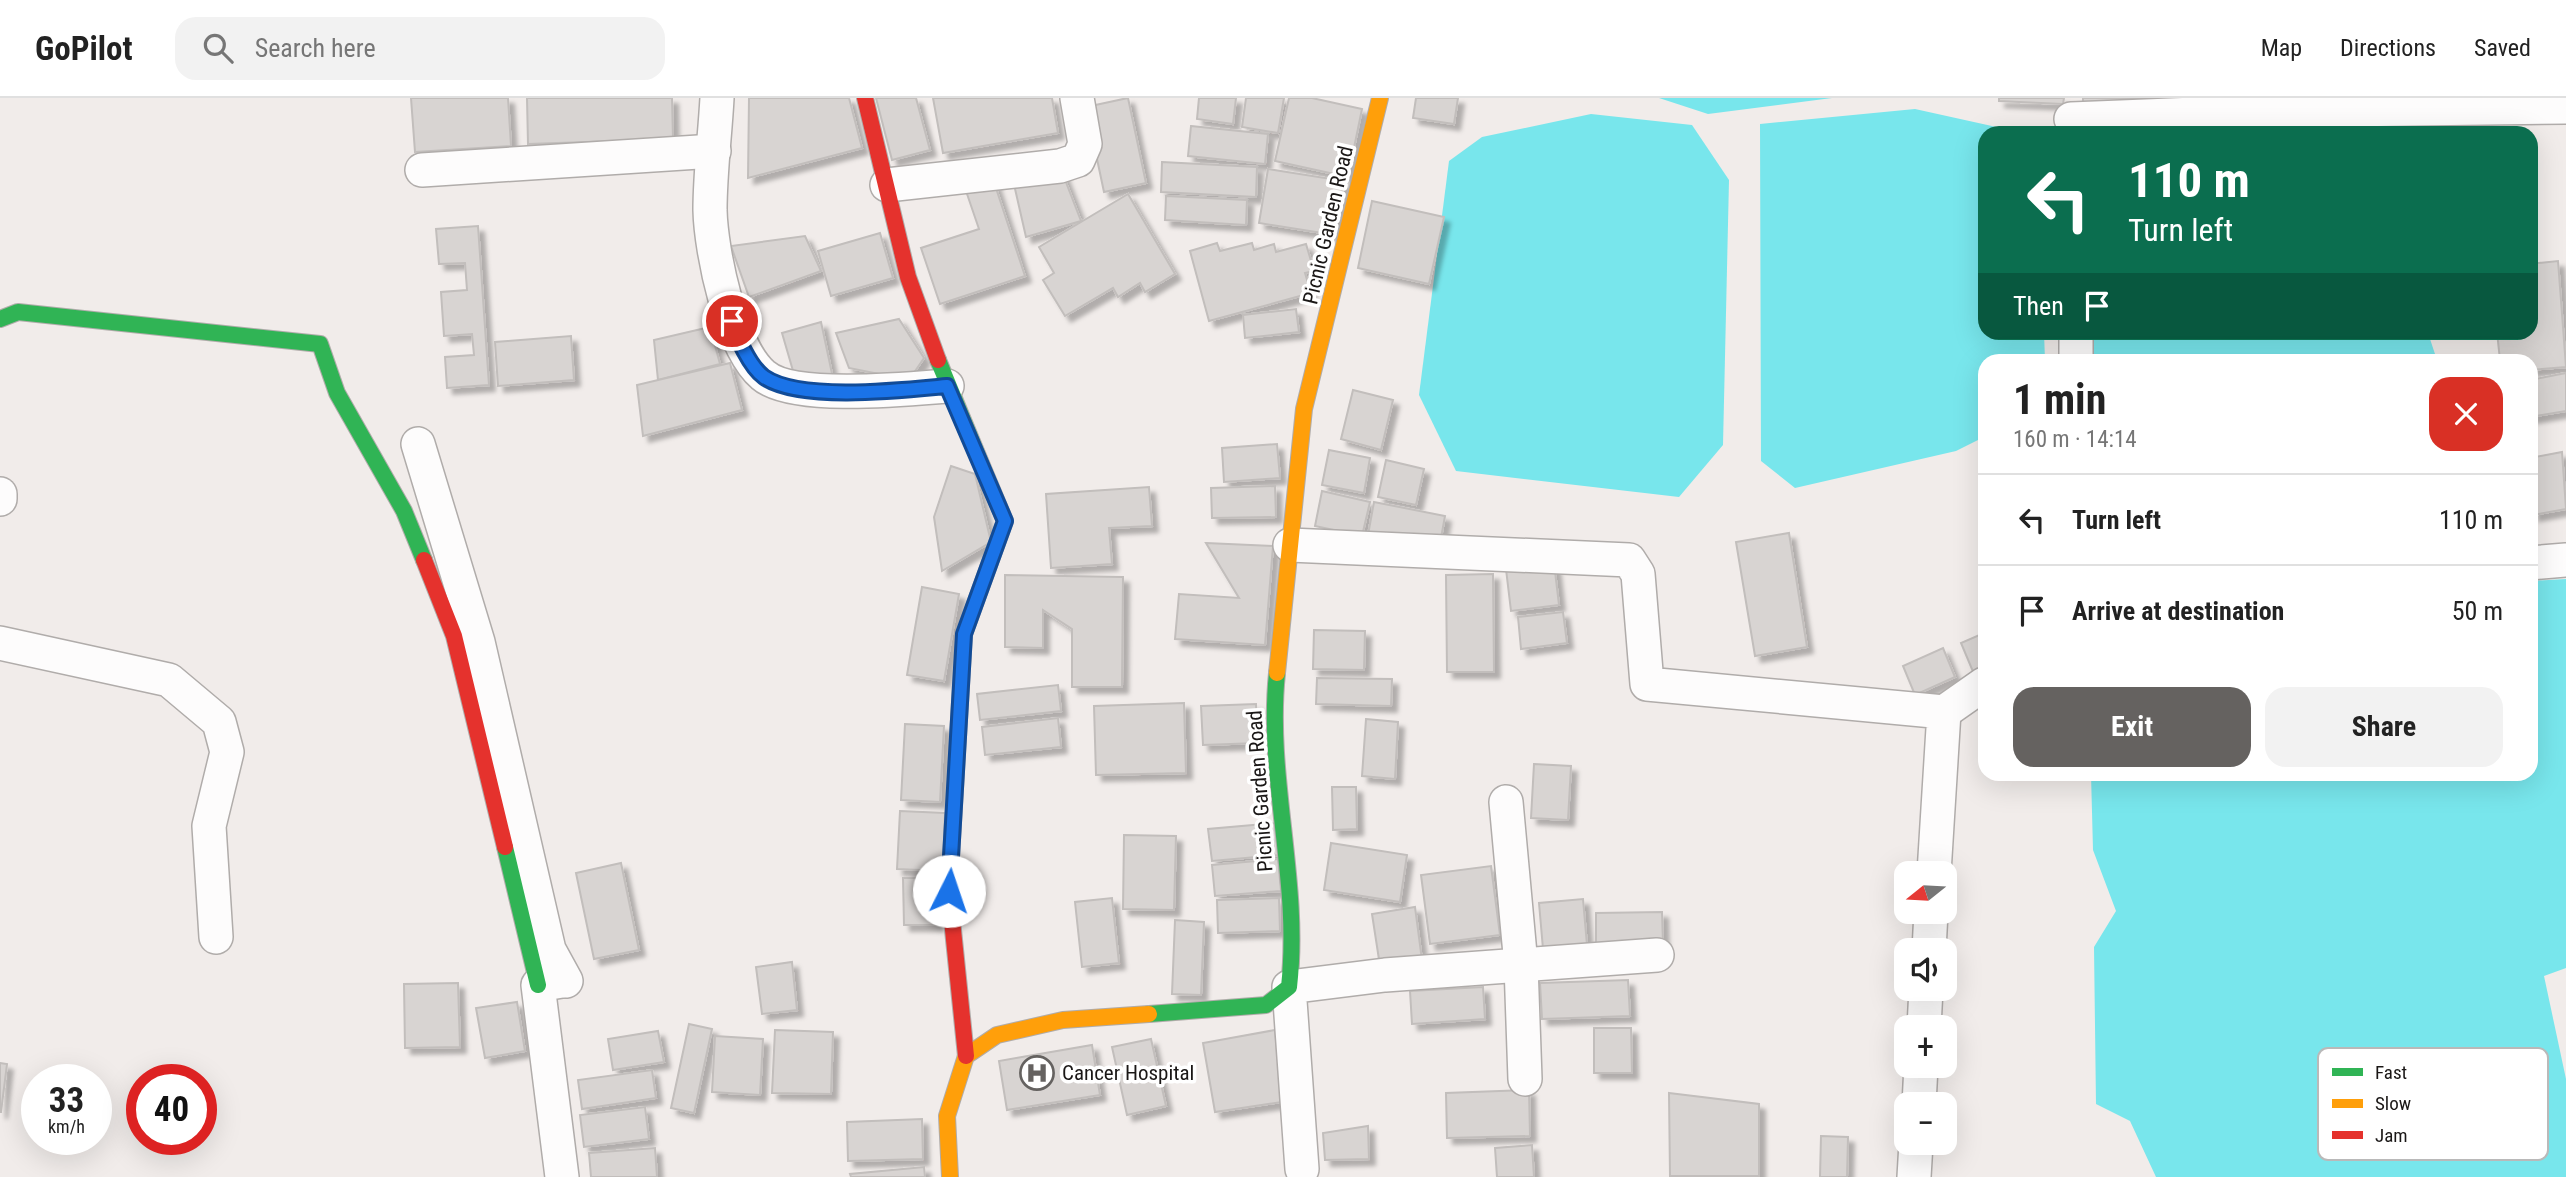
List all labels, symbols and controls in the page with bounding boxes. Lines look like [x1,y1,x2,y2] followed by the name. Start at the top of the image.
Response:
[175,17,665,80] search box
[35,29,133,68] text: GoPilot
[199,29,237,67] icon: search
[255,33,376,63] text: Search here
[2261,34,2302,62] text: Map
[2340,34,2436,62] text: Directions
[2474,34,2531,62] text: Saved
[1298,143,1358,307] street label: Picnic Garden Road
[2128,152,2250,209] text: 110 m
[2013,154,2104,245] icon: left
[2128,211,2233,249] text: Turn left
[2078,287,2116,325] icon: arrive
[702,291,762,351] pin
[2013,291,2064,321] text: Then
[713,302,751,340] icon: arrive
[2013,375,2106,424] text: 1 min
[2429,377,2503,451] button: close
[2013,426,2137,453] text: 160 m · 14:14
[2013,501,2051,539] icon: left
[2072,505,2161,535] text: Turn left
[2439,505,2503,535] text: 110 m
[2013,592,2051,630] icon: arrive
[2072,596,2284,626] text: Arrive at destination
[2452,596,2503,626] text: 50 m
[2013,687,2251,767] button: Exit
[2265,687,2503,767] button: Share
[1242,709,1278,873] street label: Picnic Garden Road
[912,854,986,928] position arrow
[1894,861,1956,924] north arrow
[1894,861,1957,1155] map controls
[1894,938,1957,1001] button: sound
[1894,1015,1957,1078] button: +
[2318,1048,2548,1160] legend
[1018,1054,1056,1092] hospital icon: Cancer Hospital
[1062,1061,1194,1085] place label: Cancer Hospital
[2375,1061,2407,1084] text: Fast
[126,1064,217,1155] speed limit sign: 40
[49,1080,84,1121] text: 33
[1894,1092,1957,1155] button: −
[2375,1092,2411,1115] text: Slow
[48,1116,85,1137] text: km/h
[2375,1124,2408,1147] text: Jam

